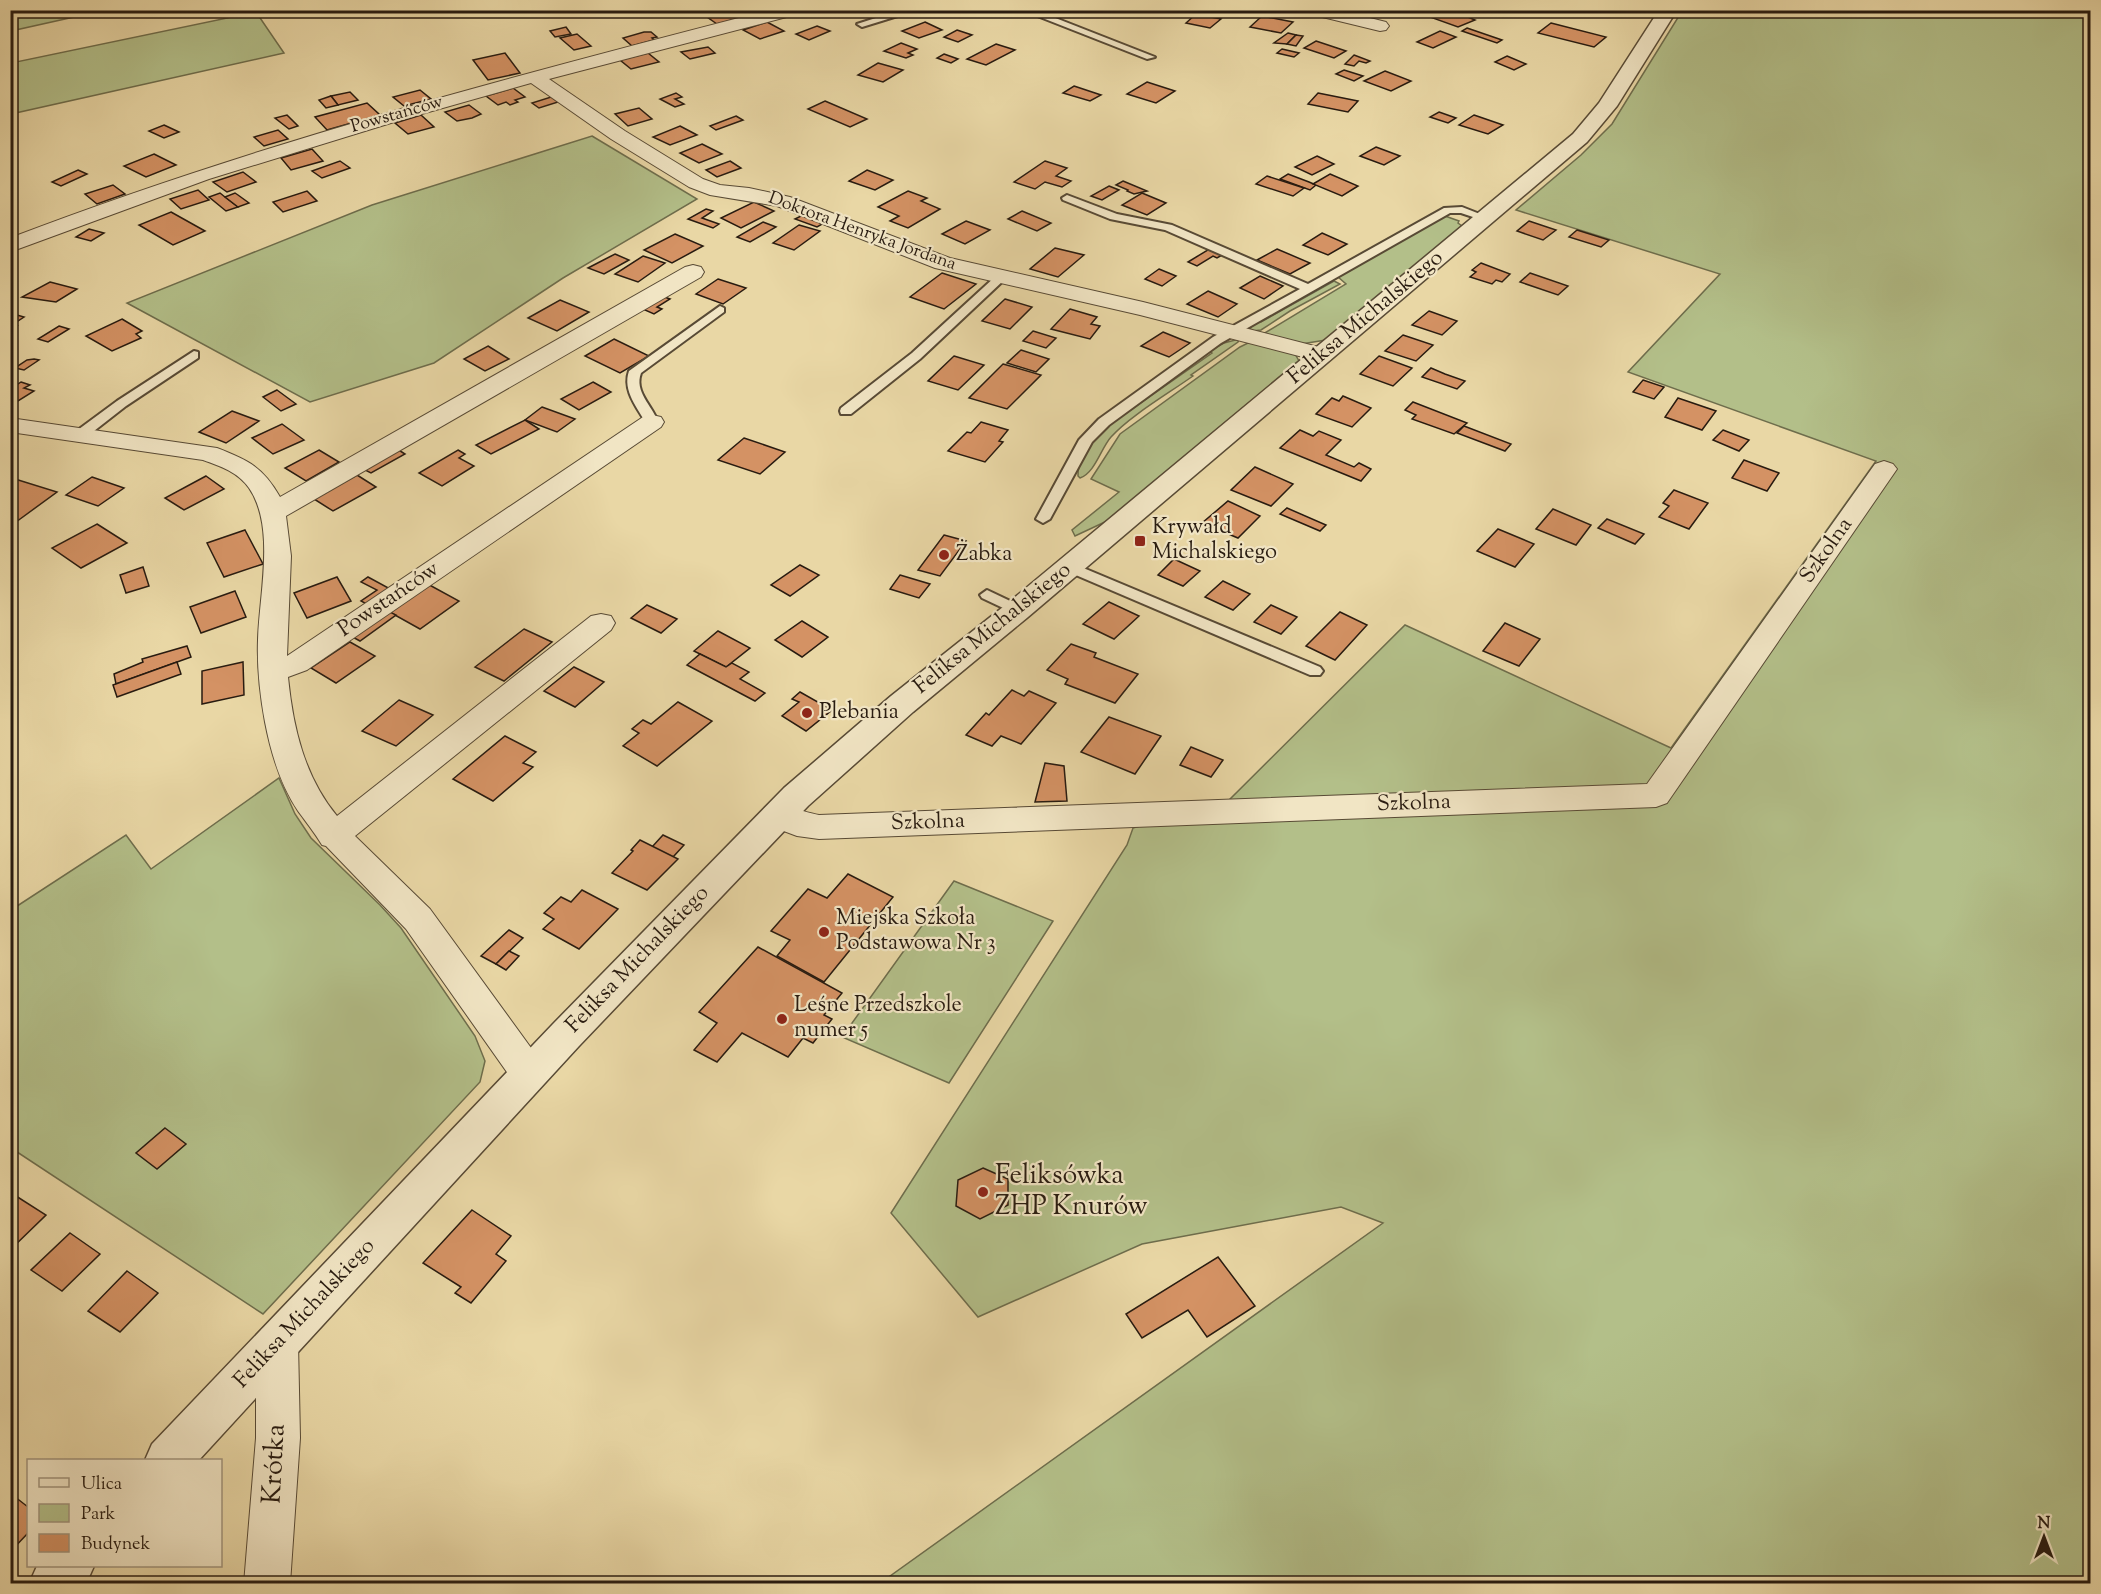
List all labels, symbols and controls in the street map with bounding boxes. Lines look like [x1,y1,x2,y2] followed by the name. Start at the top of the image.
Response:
[348,89,447,141] street label: Powstańców
[764,186,960,278] street label: Doktora Henryka Jordana
[1281,243,1451,393] street label: Feliksa Michalskiego
[1793,511,1861,591] street label: Szkolna
[1152,512,1277,569] place label: Krywałd Michalskiego
[1133,534,1147,548] marker: Krywałd Michalskiego
[956,539,1012,571] place label: Żabka
[937,548,951,562] marker: Żabka
[332,554,447,646] street label: Powstańców
[907,555,1079,703] street label: Feliksa Michalskiego
[819,697,899,729] place label: Plebania
[800,706,814,720] marker: Plebania
[1376,787,1452,821] street label: Szkolna
[890,806,966,840] street label: Szkolna
[559,879,717,1041] street label: Feliksa Michalskiego
[836,903,996,960] place label: Miejska Szkoła Podstawowa Nr 3
[817,925,831,939] marker: Miejska Szkoła Podstawowa Nr 3
[794,990,962,1047] place label: Leśne Przedszkole numer 5
[775,1012,789,1026] marker: Leśne Przedszkole numer 5
[995,1157,1148,1227] place label: Feliksówka ZHP Knurów
[976,1185,990,1199] marker: Feliksówka ZHP Knurów
[227,1232,383,1396] street label: Feliksa Michalskiego
[253,1423,297,1505] street label: Krótka
[27,1459,222,1567] legend
[81,1472,122,1498] text: Ulica
[81,1502,116,1528] text: Park
[2014,1507,2074,1567] north arrow
[2038,1513,2051,1536] text: N
[81,1532,150,1558] text: Budynek

